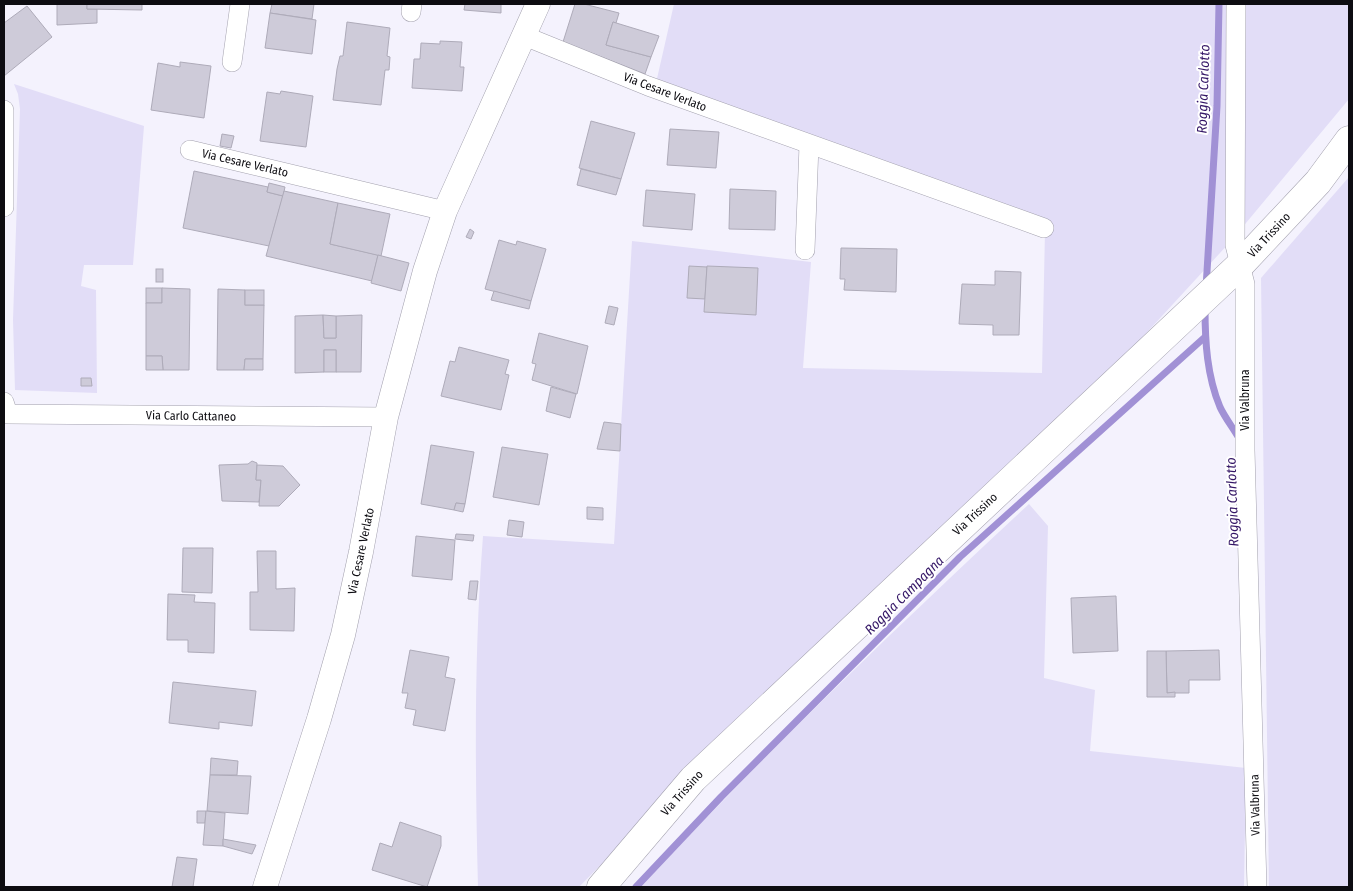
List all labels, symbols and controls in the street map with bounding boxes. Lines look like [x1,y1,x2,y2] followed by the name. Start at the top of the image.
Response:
[1193,44,1214,134] water label: Roggia Carlotto
[621,70,709,114] street label: Via Cesare Verlato
[200,146,290,180] street label: Via Cesare Verlato
[1245,210,1293,260] street label: Via Trissino
[1238,369,1252,431] street label: Via Valbruna
[146,408,236,424] street label: Via Carlo Cattaneo
[1222,457,1243,547] water label: Roggia Carlotto
[950,490,1000,538] street label: Via Trissino
[345,506,377,596] street label: Via Cesare Verlato
[861,552,947,638] water label: Roggia Campagna
[658,767,706,819] street label: Via Trissino
[1247,774,1263,836] street label: Via Valbruna

